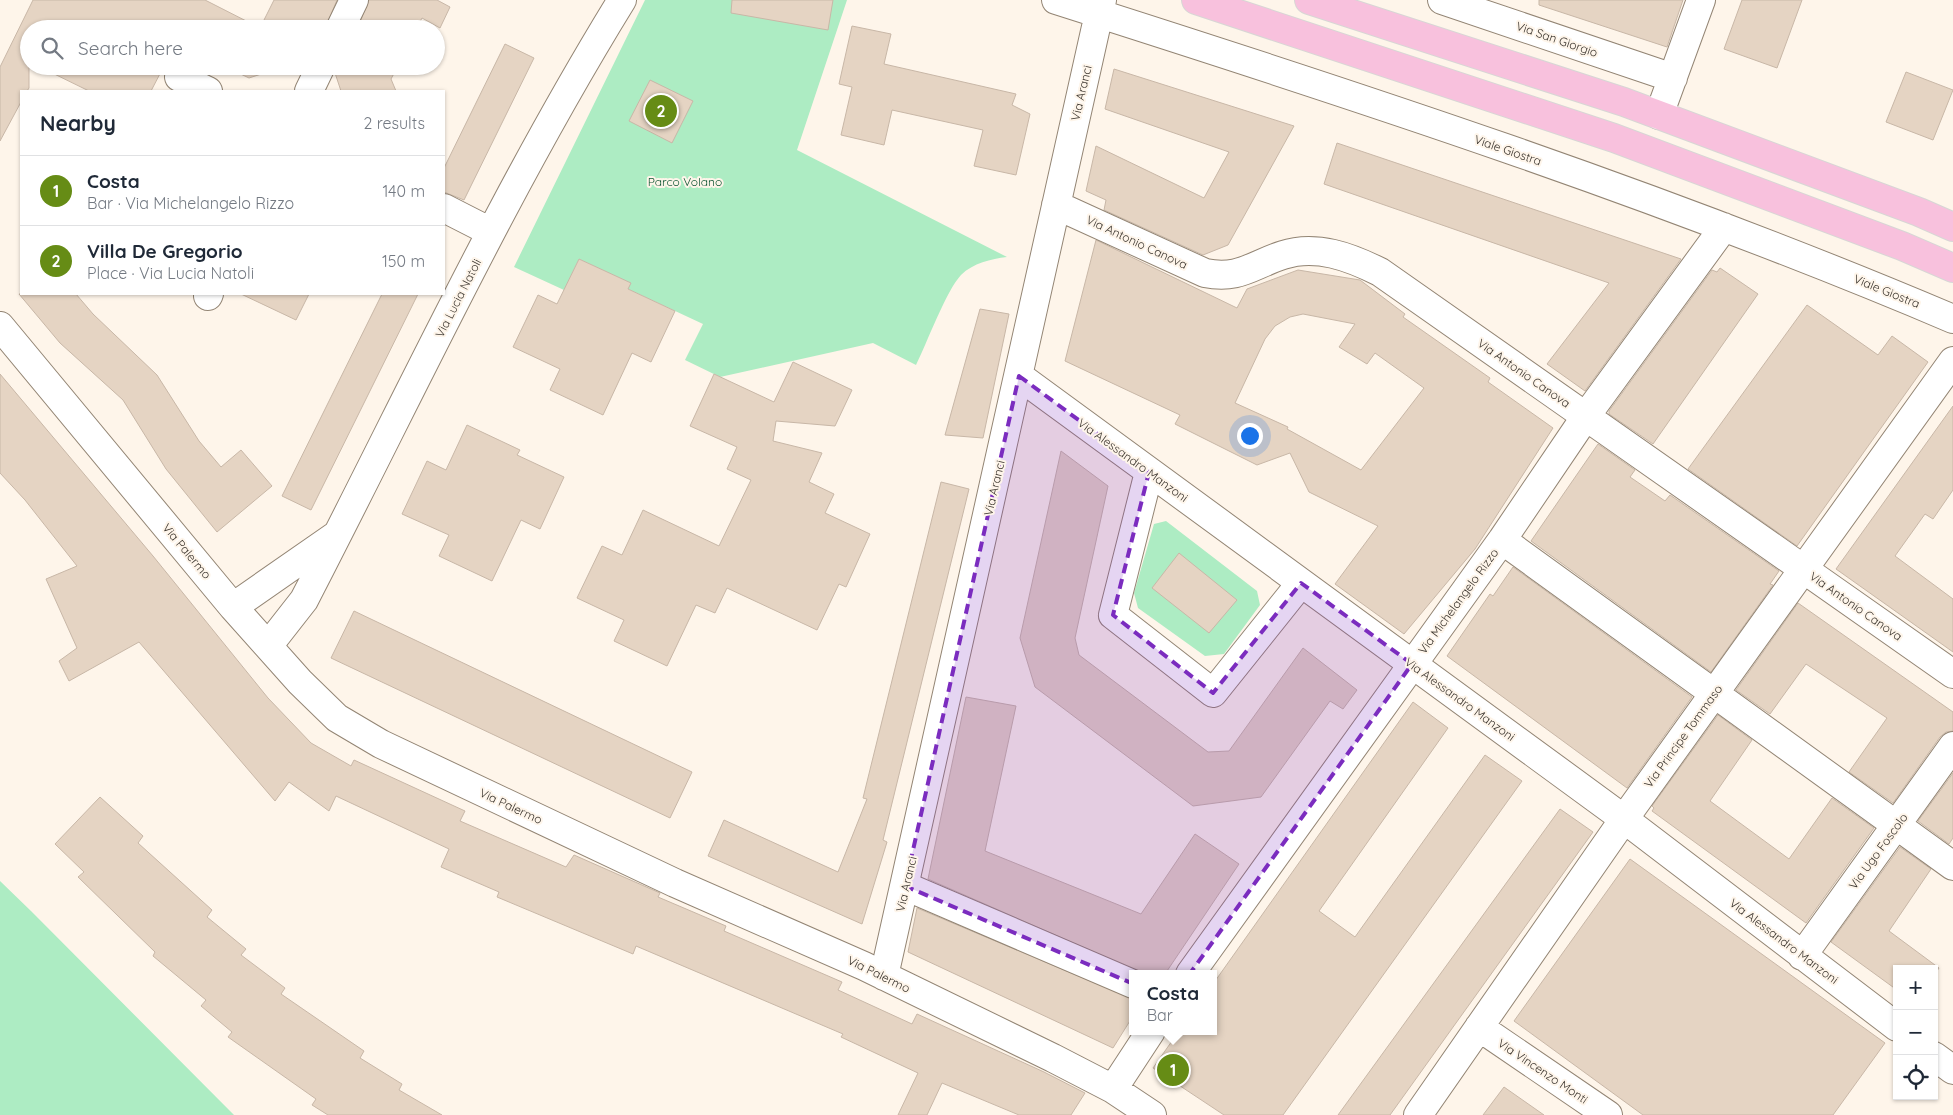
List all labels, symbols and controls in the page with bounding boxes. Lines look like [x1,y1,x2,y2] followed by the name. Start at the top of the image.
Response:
[1514,18,1600,60] street label: Via San Giorgio
[20,20,445,75] search box
[38,34,66,62] icon: search
[78,36,183,60] text: Search here
[1067,64,1095,122] street label: Via Aranci
[645,92,677,130] pin: 2
[40,110,116,136] text: Nearby
[363,113,425,133] text: 2 results
[1472,131,1544,169] street label: Viale Giostra
[87,169,140,193] text: Costa
[648,174,722,189] park label: Parco Volano
[53,181,59,201] text: 1
[382,181,425,201] text: 140 m
[87,193,294,213] text: Bar · Via Michelangelo Rizzo
[1084,212,1190,272] street label: Via Antonio Canova
[87,239,243,263] text: Villa De Gregorio
[51,251,61,271] text: 2
[382,251,425,271] text: 150 m
[432,256,484,340] street label: Via Lucia Natoli
[87,263,254,283] text: Place · Via Lucia Natoli
[1852,271,1922,311] street label: Viale Giostra
[1475,335,1573,411] street label: Via Antonio Canova
[1075,415,1191,505] street label: Via Alessandro Manzoni
[1237,423,1263,449] your location
[980,459,1008,517] street label: Via Aranci
[159,520,215,582] street label: Via Palermo
[1415,545,1501,657] street label: Via Michelangelo Rizzo
[1807,568,1905,644] street label: Via Antonio Canova
[1402,654,1518,744] street label: Via Alessandro Manzoni
[1641,682,1725,790] street label: Via Principe Tommaso
[477,785,545,827] street label: Via Palermo
[1845,810,1911,892] street label: Via Ugo Foscolo
[892,855,920,913] street label: Via Aranci
[1727,895,1841,987] street label: Via Alessandro Manzoni
[845,952,913,996] street label: Via Palermo
[1893,965,1938,1100] map controls
[1893,965,1938,1010] button: +
[1129,970,1217,1035] popup
[1147,981,1199,1005] text: Costa
[1147,1005,1173,1025] text: Bar
[1893,1010,1938,1055] button: −
[1495,1035,1591,1107] street label: Via Vincenzo Monti
[1157,1051,1189,1089] pin: 1
[1893,1055,1938,1100] button: locate

